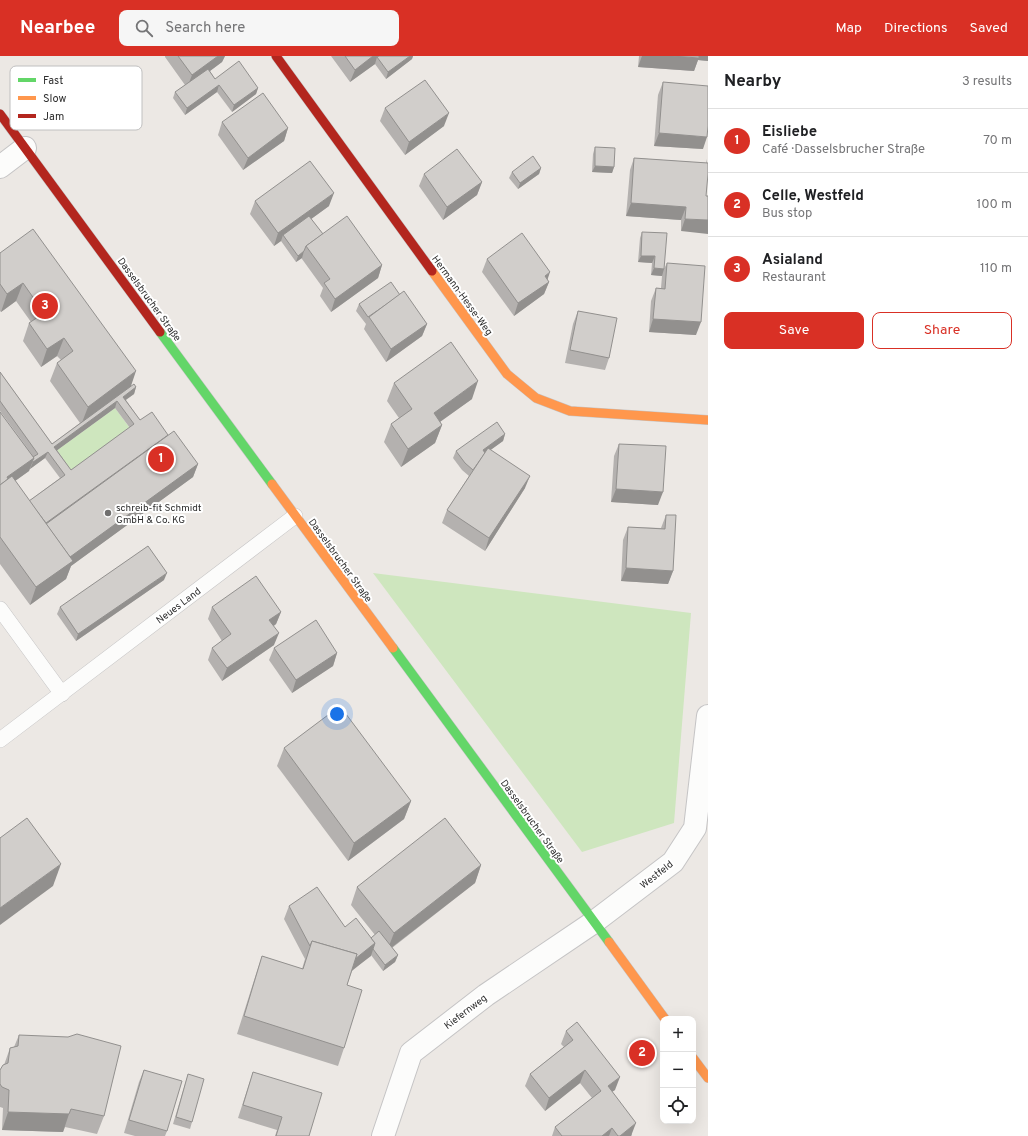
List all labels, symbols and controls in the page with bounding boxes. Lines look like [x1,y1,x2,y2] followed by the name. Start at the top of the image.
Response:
[119,10,399,46] search box
[20,16,95,40] text: Nearbee
[133,17,155,39] icon: search
[165,19,245,38] text: Search here
[836,20,862,37] text: Map
[884,20,948,37] text: Directions
[970,20,1008,37] text: Saved
[10,66,142,130] legend
[724,71,781,93] text: Nearby
[43,74,63,88] text: Fast
[962,74,1012,90] text: 3 results
[43,92,66,106] text: Slow
[43,110,64,124] text: Jam
[762,123,817,142] text: Eisliebe
[734,133,740,149] text: 1
[983,133,1012,149] text: 70 m
[762,142,925,158] text: Café · Dasselsbrucher Straße
[762,187,864,206] text: Celle, Westfeld
[733,197,741,213] text: 2
[976,197,1012,213] text: 100 m
[762,206,812,222] text: Bus stop
[762,251,823,270] text: Asialand
[428,253,495,338] street label: Hermann-Hesse-Weg
[114,255,184,344] street label: Dasselsbrucher Straße
[733,261,741,277] text: 3
[980,261,1012,277] text: 110 m
[762,270,826,286] text: Restaurant
[32,291,58,321] pin: 3
[724,312,864,349] button: Save
[872,312,1012,349] button: Share
[148,444,174,474] pin: 1
[116,502,202,527] place label: schreib-fit Schmidt GmbH & Co. KG
[103,508,113,518] marker: schreib-fit Schmidt GmbH & Co. KG
[305,516,375,605] street label: Dasselsbrucher Straße
[154,585,204,627] street label: Neues Land
[327,704,347,724] your location
[497,777,567,866] street label: Dasselsbrucher Straße
[638,858,676,892] street label: Westfeld
[442,992,490,1033] street label: Kiefernweg
[660,1016,696,1124] map controls
[660,1016,696,1052] button: +
[629,1038,655,1068] pin: 2
[660,1052,696,1088] button: −
[660,1088,696,1124] button: locate

